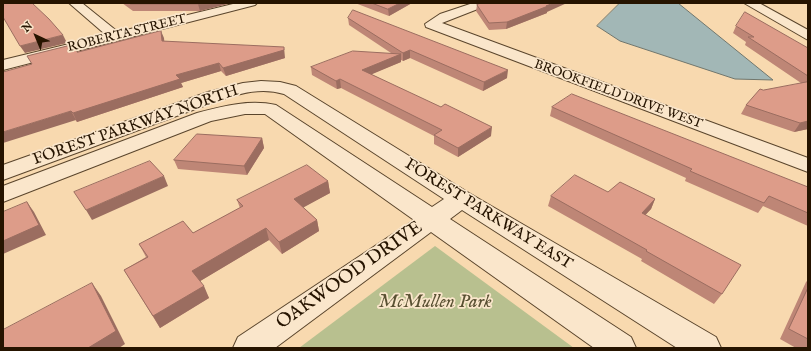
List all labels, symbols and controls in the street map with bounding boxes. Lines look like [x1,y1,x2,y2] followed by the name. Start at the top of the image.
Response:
[66,12,188,56] street label: ROBERTA STREET
[16,16,56,56] north arrow
[19,19,36,36] text: N
[532,57,704,133] street label: BROOKFIELD DRIVE WEST
[31,82,241,170] street label: FOREST PARKWAY NORTH
[401,155,575,275] street label: FOREST PARKWAY EAST
[272,217,428,335] street label: OAKWOOD DRIVE
[378,292,492,314] park label: McMullen Park

